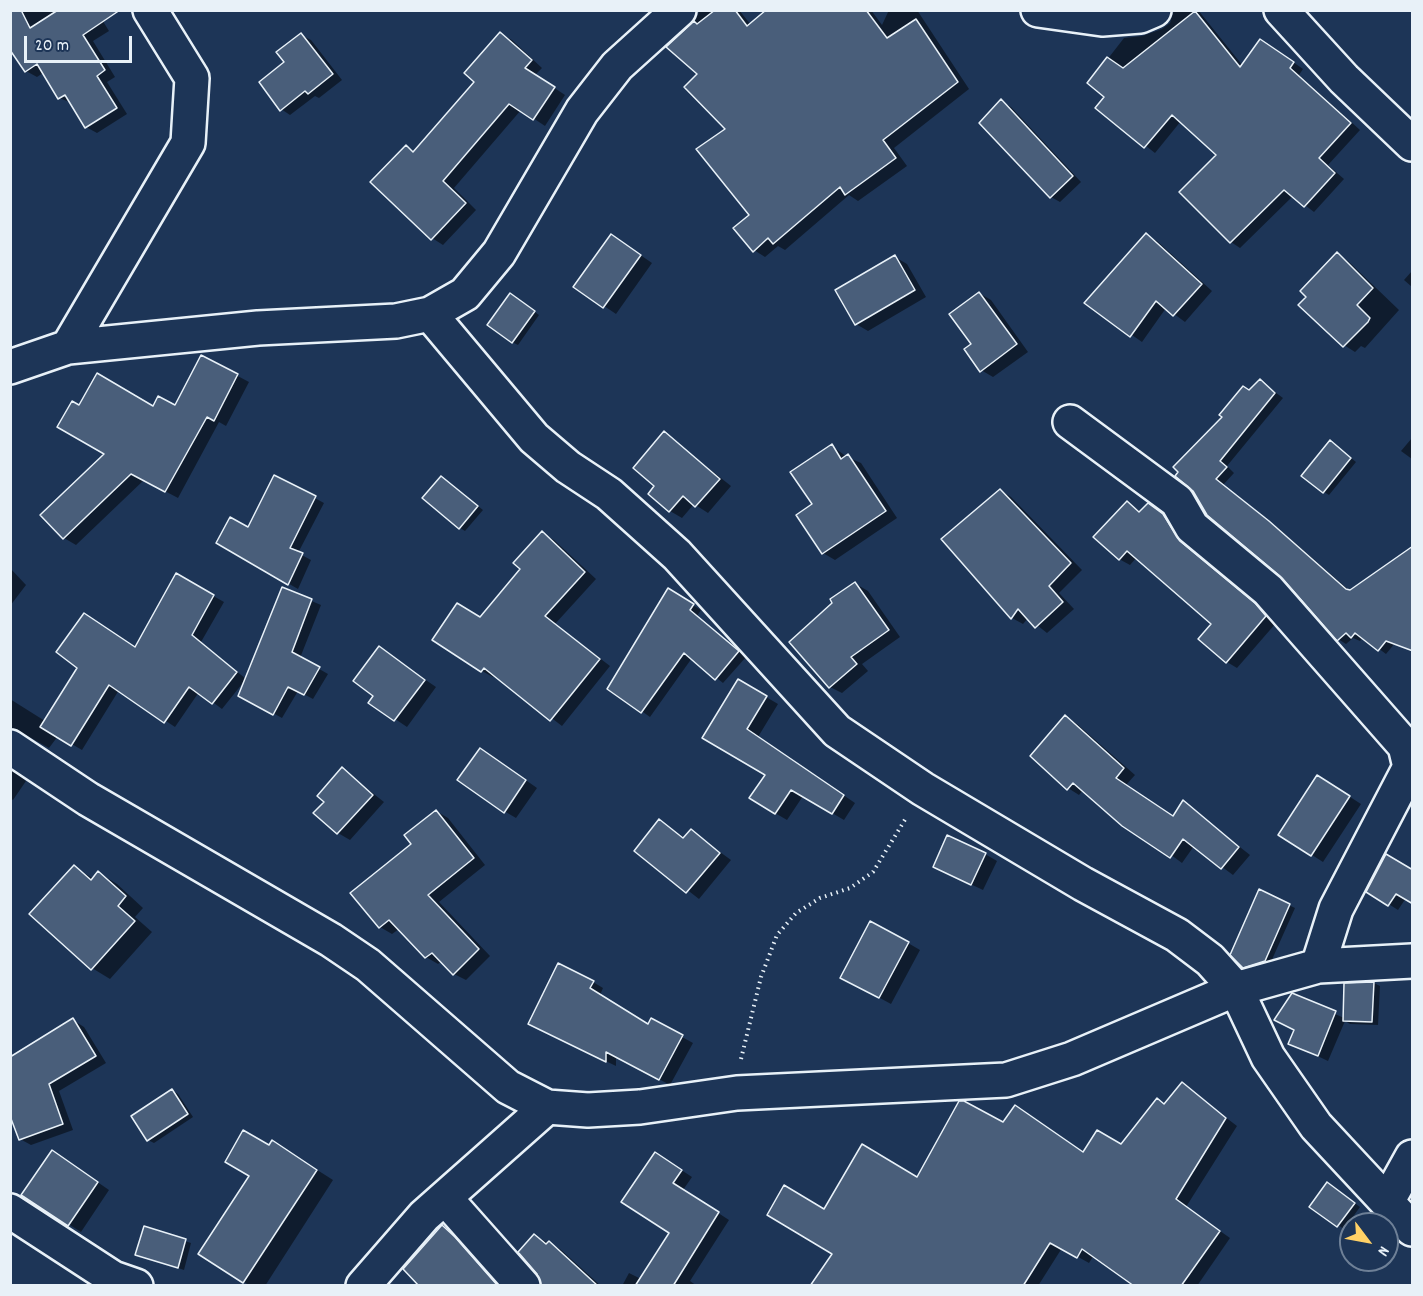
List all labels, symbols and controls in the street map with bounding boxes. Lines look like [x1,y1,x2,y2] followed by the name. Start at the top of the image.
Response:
[27,24,135,62] scale bar
[35,34,69,59] text: 20 m
[1339,1212,1399,1272] north arrow
[1371,1241,1395,1260] text: N

